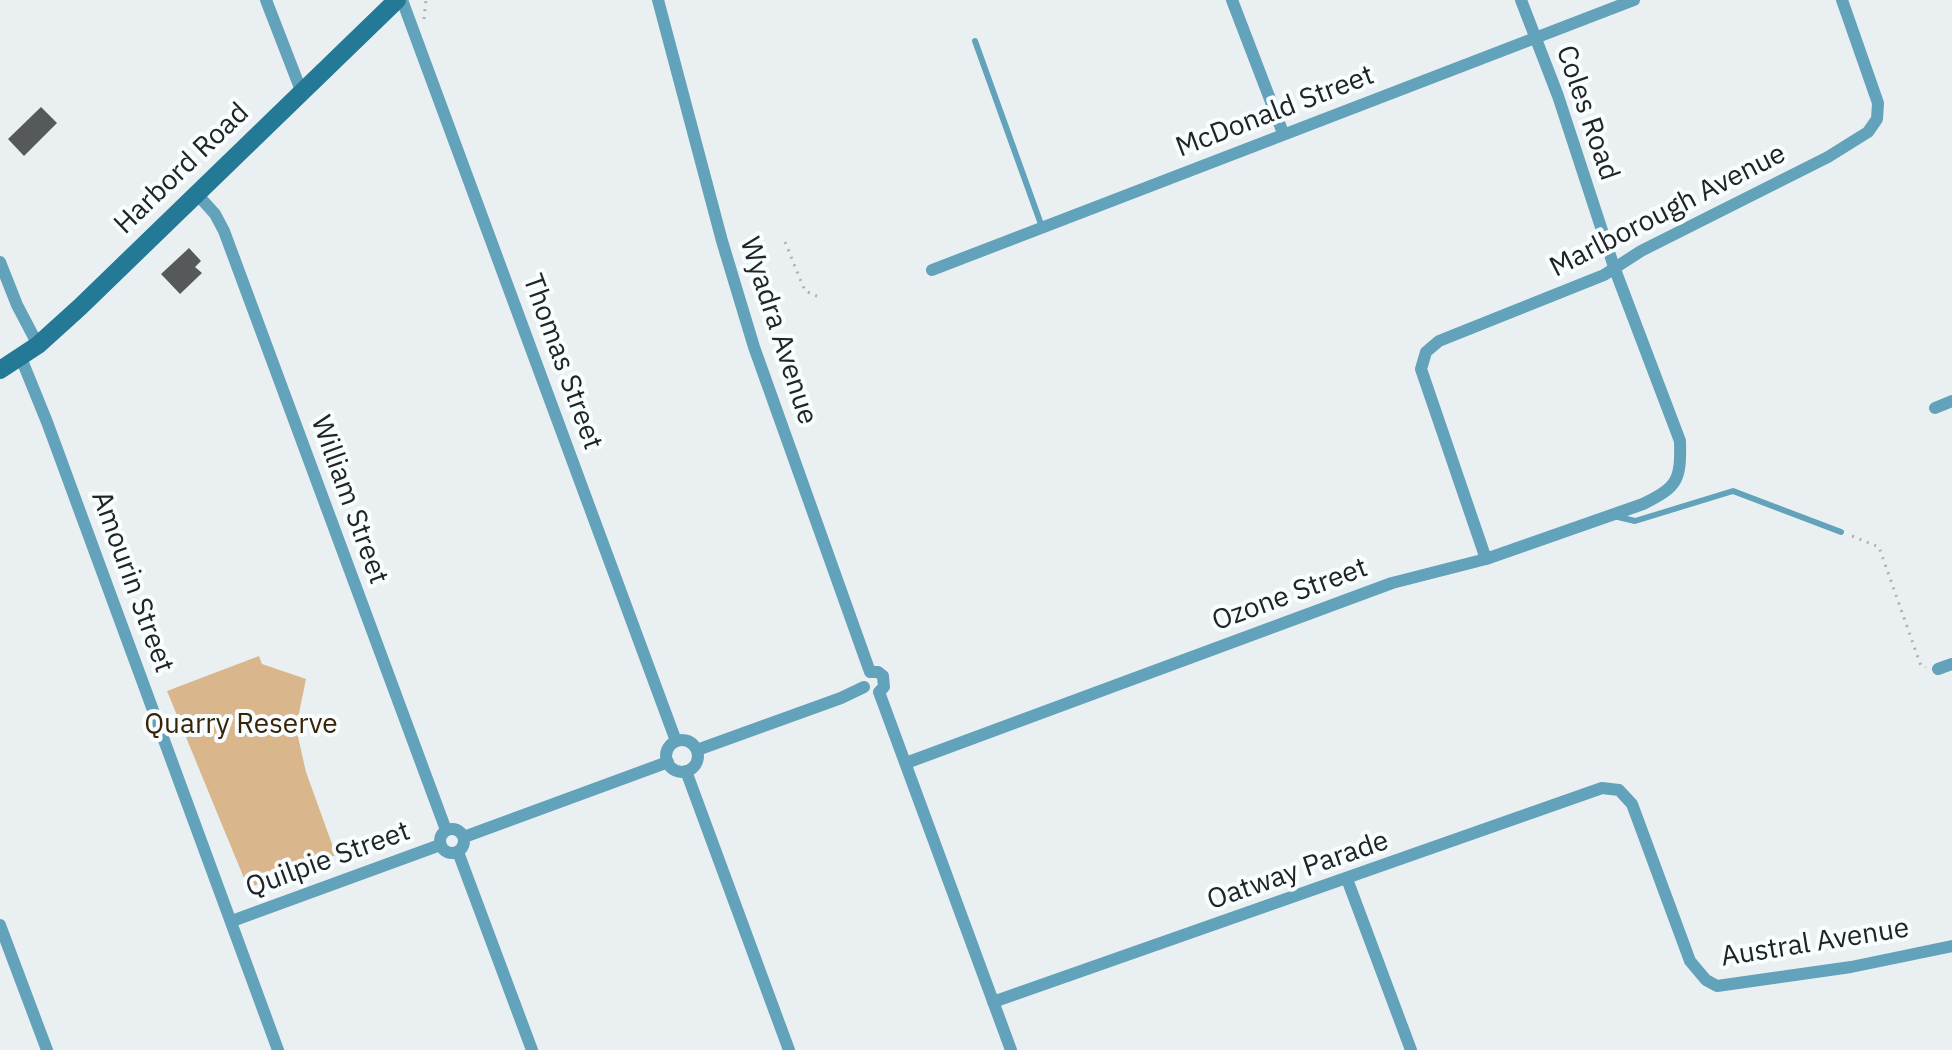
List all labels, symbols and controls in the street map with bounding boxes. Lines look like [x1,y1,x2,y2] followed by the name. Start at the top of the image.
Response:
[1548,41,1626,185] street label: Coles Road
[1171,59,1379,165] street label: McDonald Street
[108,96,256,242] street label: Harbord Road
[1545,137,1791,285] street label: Marlborough Avenue
[732,233,824,429] street label: Wyadra Avenue
[515,270,609,454] street label: Thomas Street
[303,411,395,589] street label: William Street
[84,487,180,677] street label: Amourin Street
[1208,551,1372,639] street label: Ozone Street
[144,708,338,742] park label: Quarry Reserve
[241,815,415,905] street label: Quilpie Street
[1203,824,1393,918] street label: Oatway Parade
[1719,912,1911,974] street label: Austral Avenue

